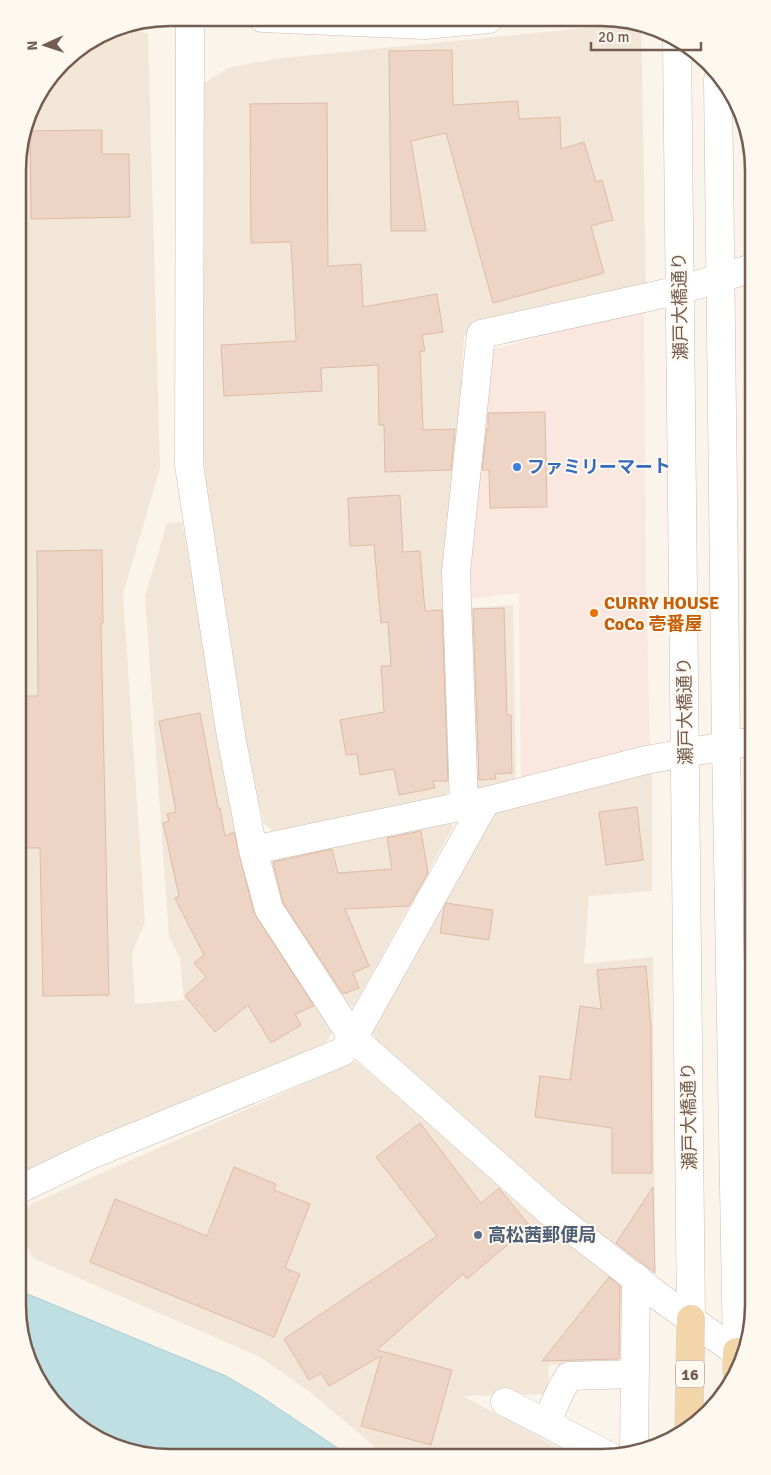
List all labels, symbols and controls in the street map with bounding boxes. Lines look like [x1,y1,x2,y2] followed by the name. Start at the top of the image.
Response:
[20,20,70,70] north arrow
[591,20,701,52] scale bar
[598,28,629,46] text: 20 m
[24,40,41,51] text: N
[668,252,692,360] street label: 瀬戸大橋通り
[527,456,671,478] place label: ファミリーマート
[511,461,523,473] marker: ファミリーマート
[604,592,719,635] place label: CURRY HOUSE CoCo 壱番屋
[588,607,600,619] marker: CURRY HOUSE CoCo 壱番屋
[673,657,697,765] street label: 瀬戸大橋通り
[677,1062,701,1170] street label: 瀬戸大橋通り
[488,1224,596,1246] place label: 高松茜郵便局
[472,1229,484,1241] marker: 高松茜郵便局
[676,1360,704,1388] road number: 16

